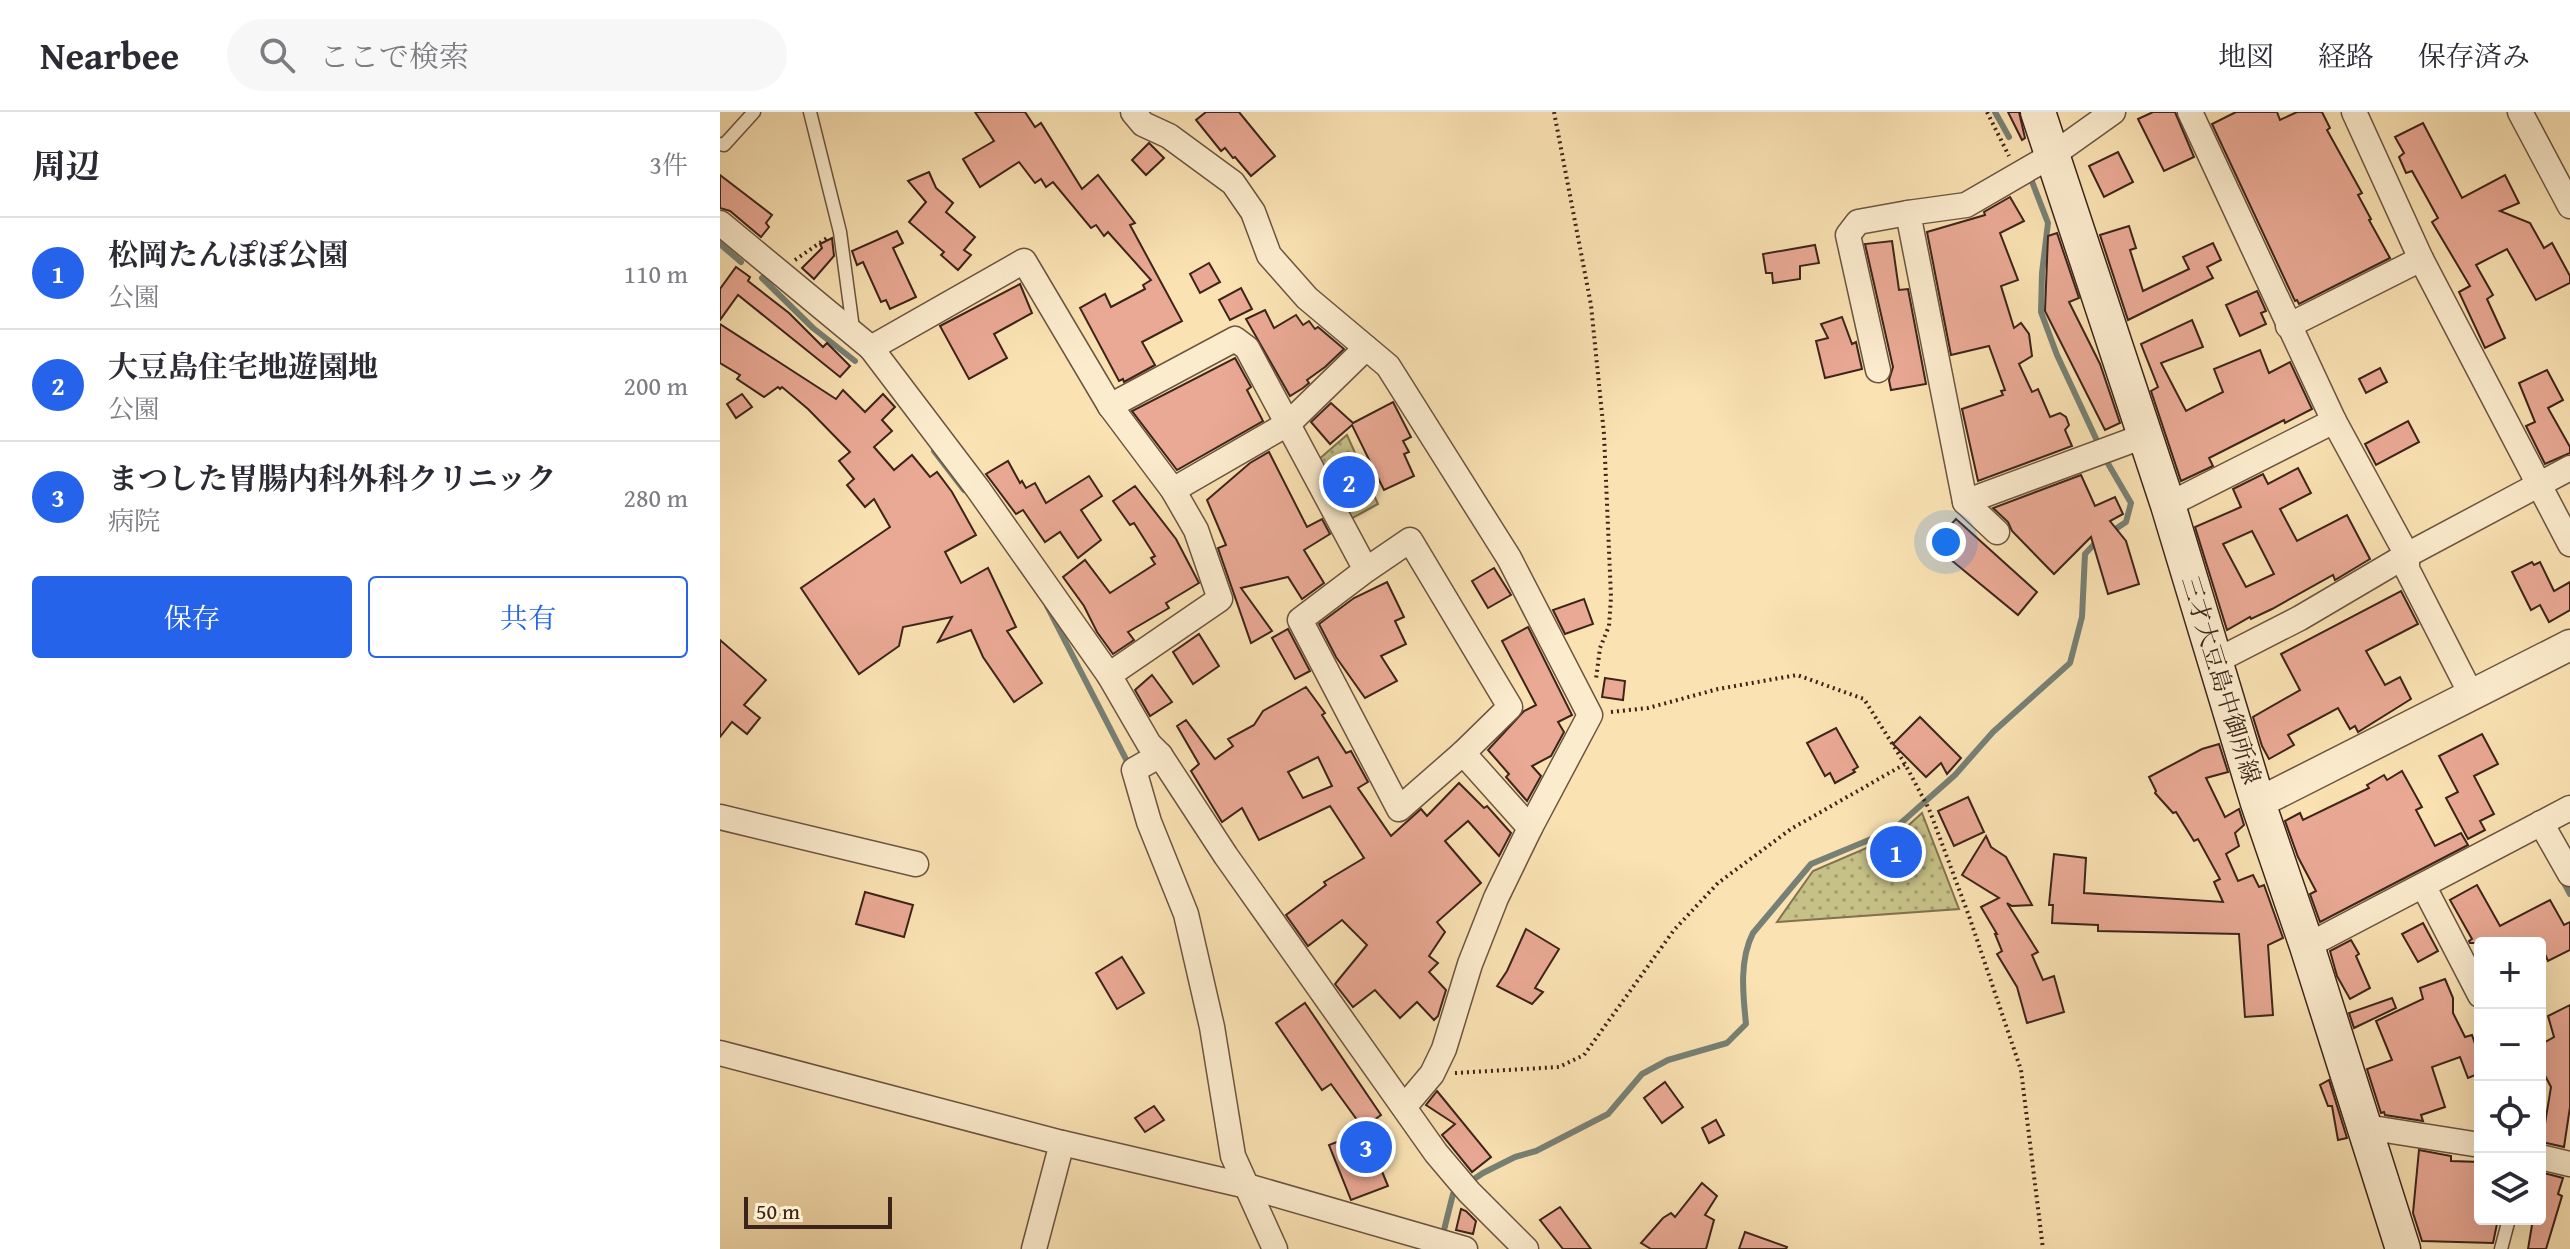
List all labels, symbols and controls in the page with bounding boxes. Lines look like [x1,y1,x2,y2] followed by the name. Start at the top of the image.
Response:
[227,19,787,91] search box
[40,27,179,83] text: Nearbee
[255,33,299,77] icon: search
[319,34,469,78] text: ここで検索
[2218,35,2274,76] text: 地図
[2318,35,2374,76] text: 経路
[2418,35,2530,76] text: 保存済み
[32,141,100,190] text: 周辺
[649,145,688,184] text: 3件
[108,232,348,276] text: 松岡たんぽぽ公園
[51,254,65,293] text: 1
[623,254,688,293] text: 110 m
[108,277,160,316] text: 公園
[108,344,378,388] text: 大豆島住宅地遊園地
[51,366,65,405] text: 2
[623,366,688,405] text: 200 m
[108,389,160,428] text: 公園
[1323,452,1375,512] pin: 2
[108,456,556,500] text: まつした胃腸内科外科クリニック
[51,478,65,517] text: 3
[623,478,688,517] text: 280 m
[108,501,160,540] text: 病院
[1926,522,1966,562] your location
[2173,571,2270,788] street label: 三才大豆島中御所線
[32,576,352,658] button: 保存
[368,576,688,658] button: 共有
[1870,822,1922,882] pin: 1
[2474,937,2546,1225] map controls
[2474,937,2546,1009] button: +
[2474,1009,2546,1081] button: −
[2474,1081,2546,1153] button: locate
[1340,1117,1392,1177] pin: 3
[2474,1153,2546,1225] button: layers
[744,1193,892,1229] scale bar
[756,1195,800,1227] text: 50 m

